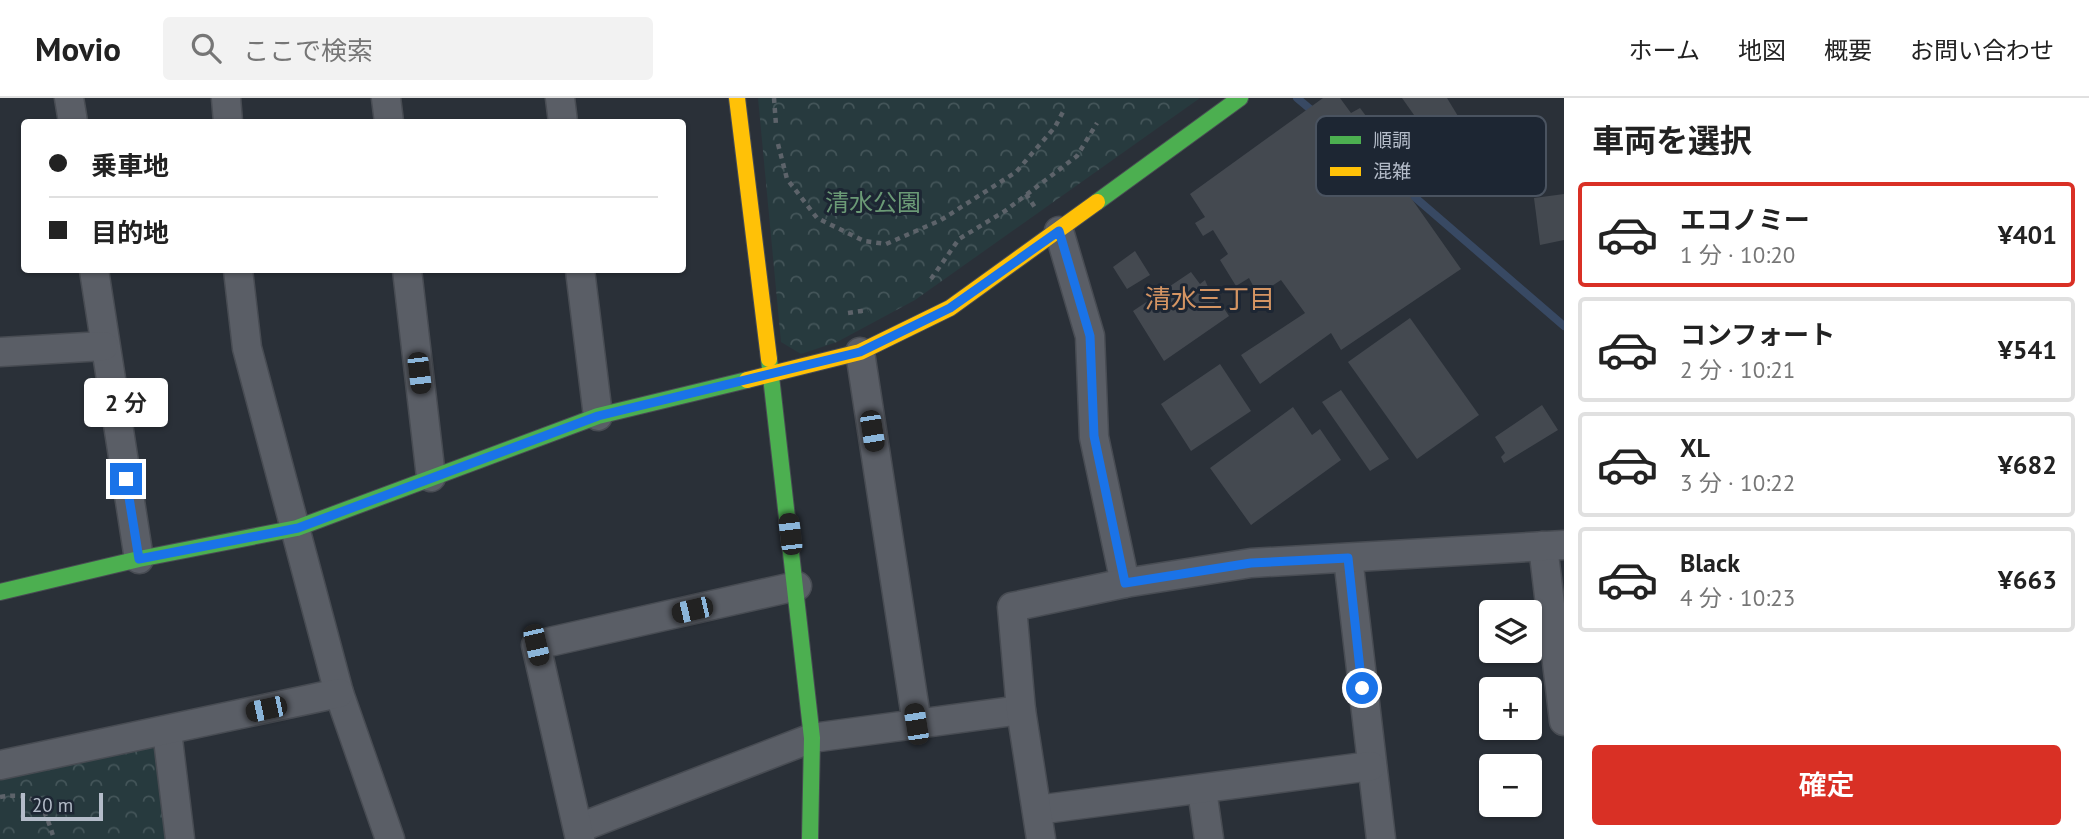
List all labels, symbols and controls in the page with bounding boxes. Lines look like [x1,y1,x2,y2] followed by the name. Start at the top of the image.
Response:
[163,17,653,80] search box
[35,27,121,70] text: Movio
[187,29,225,67] icon: search
[243,34,373,67] text: ここで検索
[1629,35,1700,66] text: ホーム
[1738,35,1786,66] text: 地図
[1824,35,1872,66] text: 概要
[1910,35,2054,66] text: お問い合わせ
[1316,116,1546,196] legend
[1592,119,1752,161] text: 車両を選択
[1373,128,1411,152] text: 順調
[91,149,169,182] text: 乗車地
[1373,159,1411,183] text: 混雑
[825,187,921,218] park label: 清水公園
[1596,203,1659,266] icon: car
[1680,203,1810,236] text: エコノミー
[91,216,169,249] text: 目的地
[1998,218,2057,251] text: ¥401
[1680,240,1795,269] text: 1 分 · 10:20
[1145,282,1275,315] district label: 清水三丁目
[1596,318,1659,381] icon: car
[1680,318,1835,351] text: コンフォート
[1998,333,2057,366] text: ¥541
[407,351,432,395] car
[1680,355,1795,384] text: 2 分 · 10:21
[84,378,168,426] callout: 2 分
[105,388,147,417] text: 2 分
[859,409,886,453] car
[1680,431,1710,464] text: XL
[1596,433,1659,496] icon: car
[1998,448,2057,481] text: ¥682
[110,463,142,495] route end
[1680,468,1795,497] text: 3 分 · 10:22
[778,512,803,556] car
[1680,546,1740,579] text: Black
[1596,548,1659,611] icon: car
[1998,563,2057,596] text: ¥663
[1680,583,1795,612] text: 4 分 · 10:23
[670,595,715,625] car
[1479,600,1542,817] map controls
[1479,600,1542,663] button: layers
[522,622,551,668] car
[1346,672,1378,704] route start
[1479,677,1542,740] button: +
[244,694,289,724] car
[903,702,930,746] car
[1592,745,2061,825] button: 確定
[1479,754,1542,817] button: −
[21,790,103,822] scale bar
[32,793,73,817] text: 20 m

